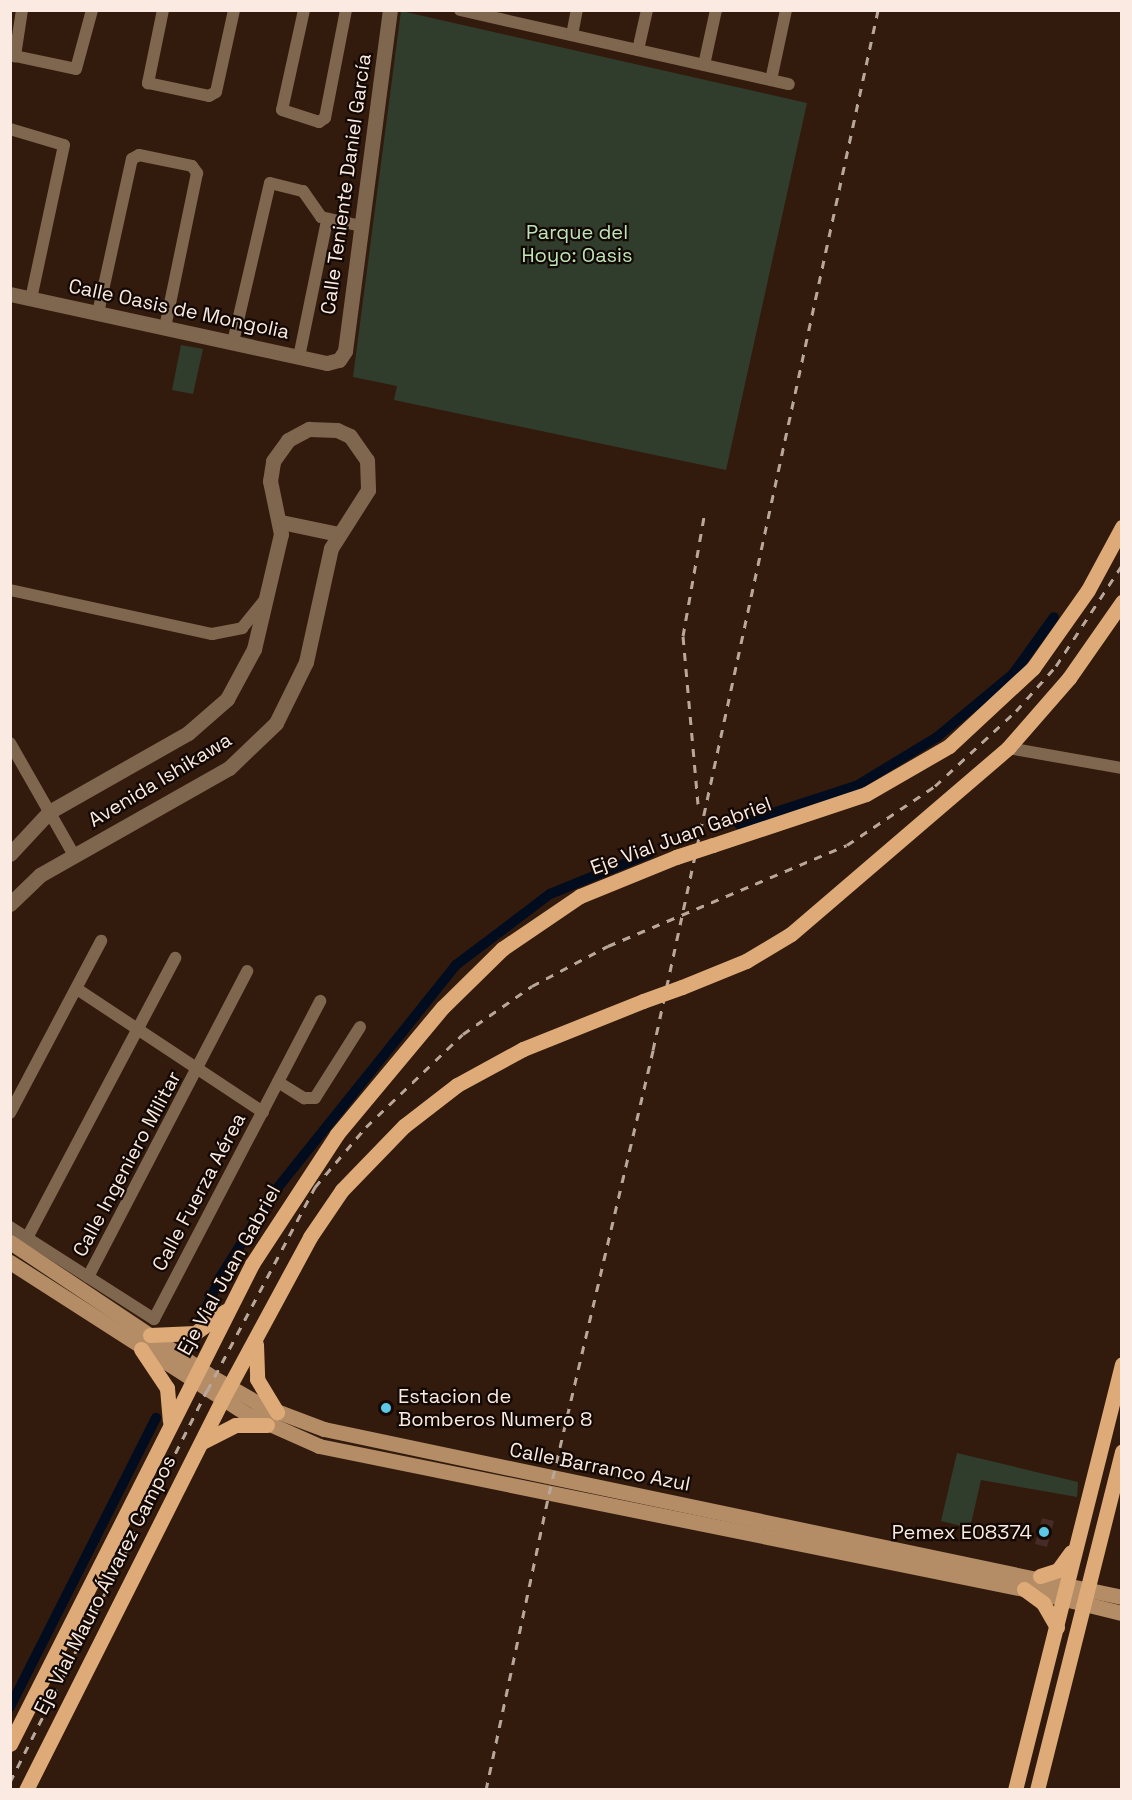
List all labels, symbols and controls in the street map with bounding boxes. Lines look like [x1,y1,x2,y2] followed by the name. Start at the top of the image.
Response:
[316,52,376,316] street label: Calle Teniente Daniel García
[521,221,633,268] park label: Parque del Hoyo: Oasis
[66,274,292,344] street label: Calle Oasis de Mongolia
[84,728,236,832] street label: Avenida Ishikawa
[587,792,775,880] street label: Eje Vial Juan Gabriel
[68,1067,186,1261] street label: Calle Ingeniero Militar
[147,1109,251,1275] street label: Calle Fuerza Aérea
[172,1181,286,1359] street label: Eje Vial Juan Gabriel
[398,1384,592,1431] place label: Estacion de Bomberos Numero 8
[379,1401,393,1415] marker: Estacion de Bomberos Numero 8
[507,1438,693,1496] street label: Calle Barranco Azul
[29,1451,181,1719] street label: Eje Vial Mauro Álvarez Campos
[892,1520,1032,1544] place label: Pemex E08374
[1037,1525,1051,1539] marker: Pemex E08374

